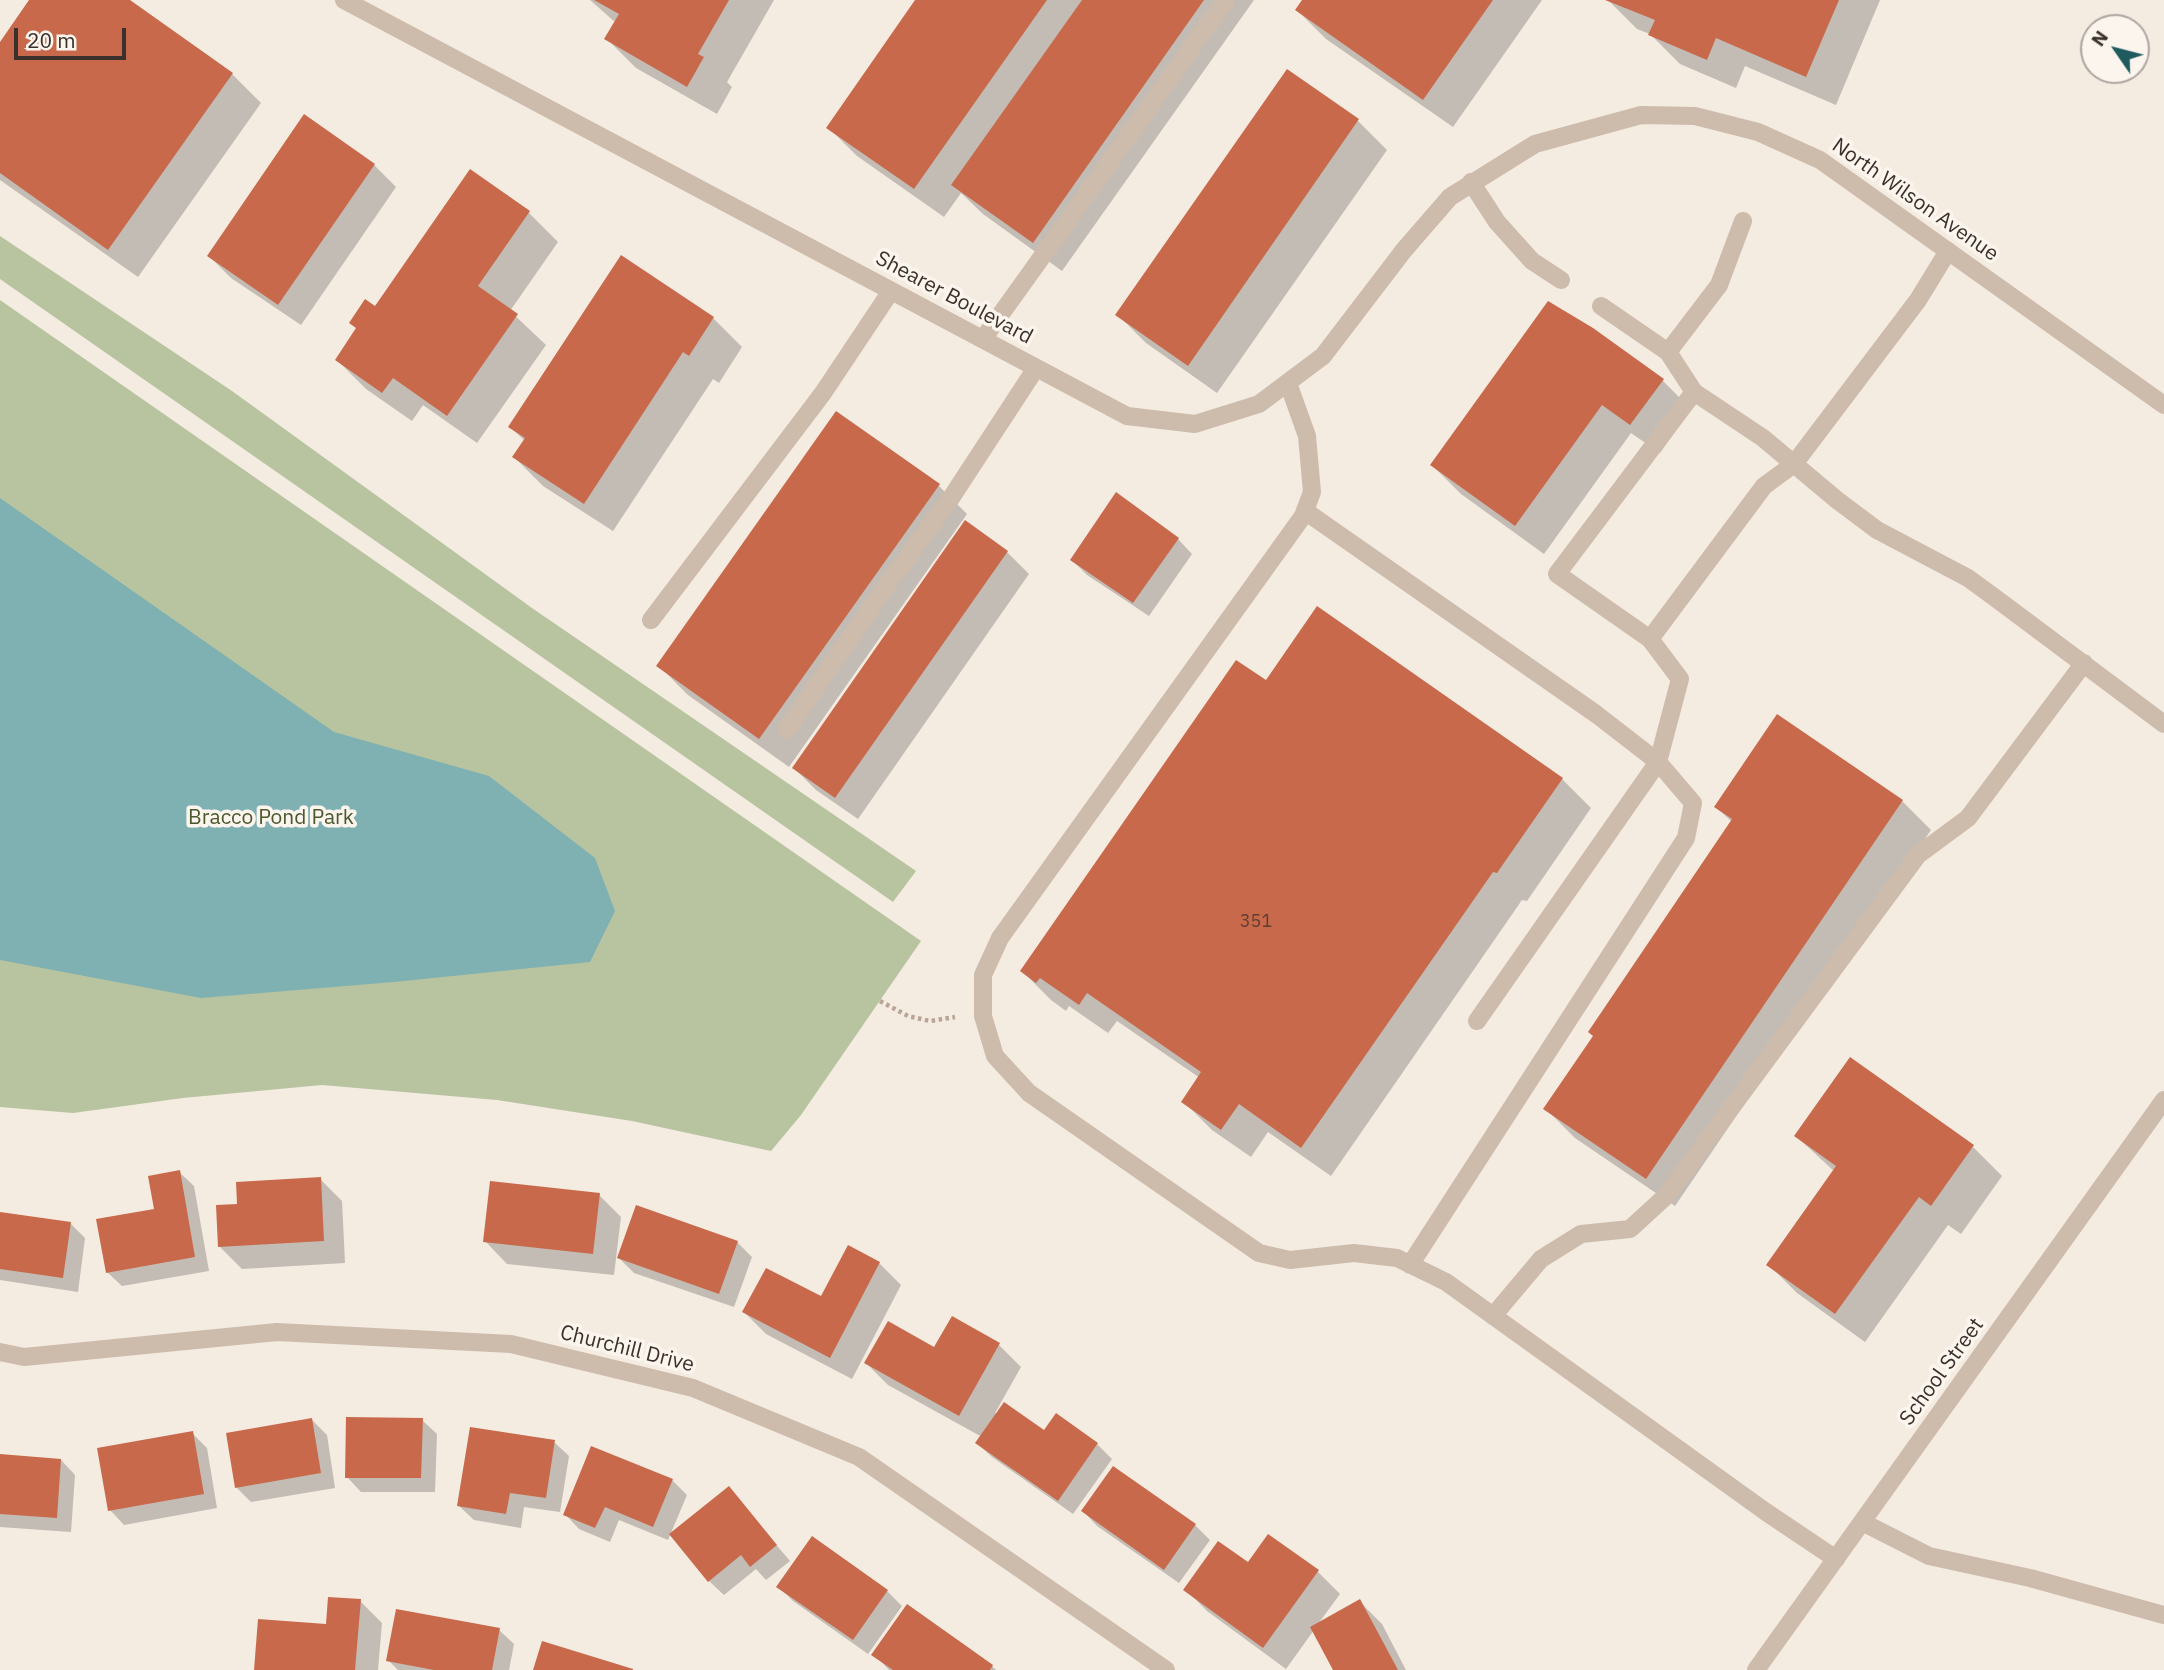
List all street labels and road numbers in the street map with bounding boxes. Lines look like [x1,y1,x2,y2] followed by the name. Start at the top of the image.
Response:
[1827,133,2003,267] street label: North Wilson Avenue
[871,246,1037,350] street label: Shearer Boulevard
[1895,1313,1989,1431] street label: School Street
[557,1320,697,1378] street label: Churchill Drive

